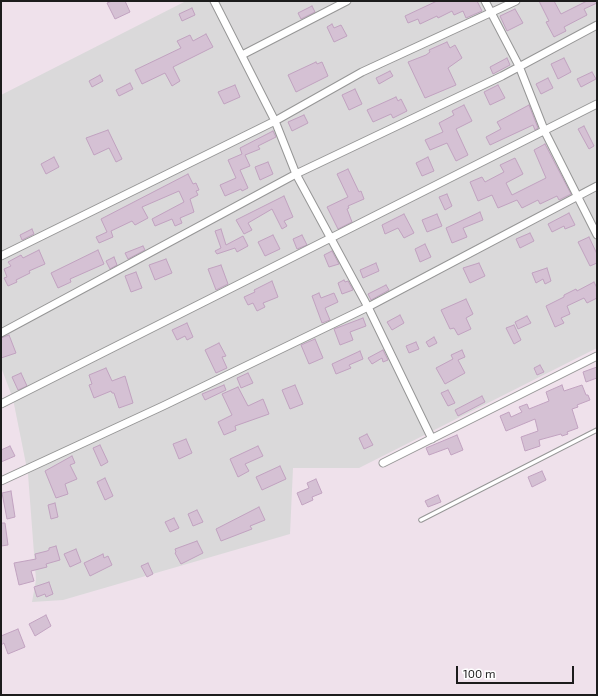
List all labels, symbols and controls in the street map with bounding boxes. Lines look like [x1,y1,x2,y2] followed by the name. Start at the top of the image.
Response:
[458,658,576,684] scale bar
[463,666,495,680] text: 100 m

